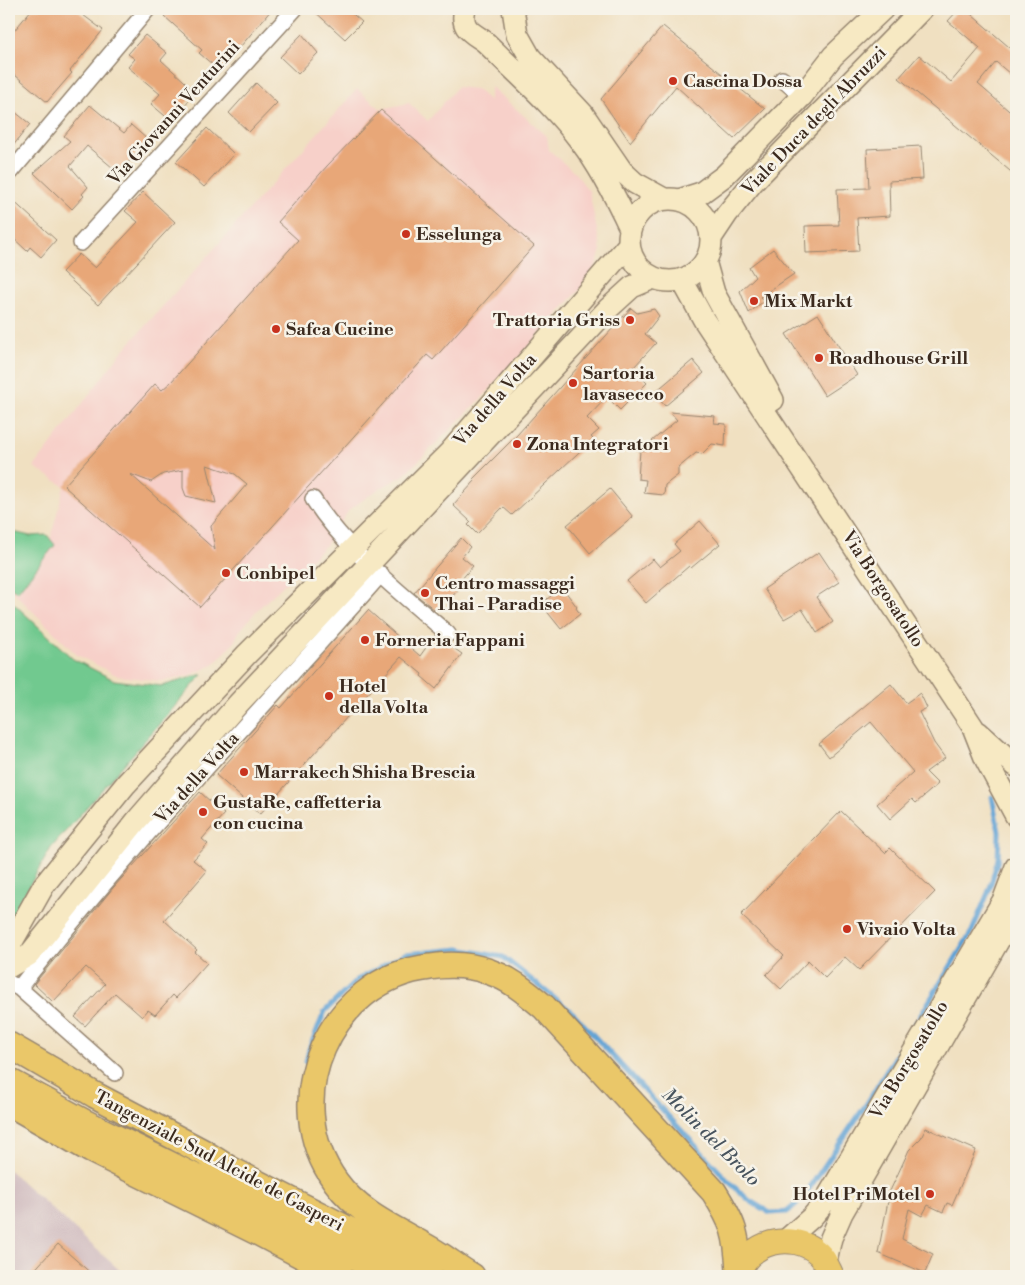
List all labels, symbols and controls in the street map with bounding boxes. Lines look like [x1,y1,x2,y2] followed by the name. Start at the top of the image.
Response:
[102,36,245,191] street label: Via Giovanni Venturini
[736,41,891,201] street label: Viale Duca degli Abruzzi
[683,70,802,93] place label: Cascina Dossa
[667,75,679,87] marker: Cascina Dossa
[416,223,502,246] place label: Esselunga
[400,228,412,240] marker: Esselunga
[764,290,853,313] place label: Mix Markt
[748,295,760,307] marker: Mix Markt
[493,309,620,332] place label: Trattoria Griss
[624,314,636,326] marker: Trattoria Griss
[286,318,394,341] place label: Safca Cucine
[270,323,282,335] marker: Safca Cucine
[829,347,968,370] place label: Roadhouse Grill
[448,348,542,452] street label: Via della Volta
[813,352,825,364] marker: Roadhouse Grill
[583,362,664,406] place label: Sartoria lavasecco
[567,377,579,389] marker: Sartoria lavasecco
[527,433,669,456] place label: Zona Integratori
[511,438,523,450] marker: Zona Integratori
[836,526,929,652] street label: Via Borgosatollo
[236,562,315,585] place label: Conbipel
[220,567,232,579] marker: Conbipel
[435,572,575,616] place label: Centro massaggi Thai - Paradise
[419,587,431,599] marker: Centro massaggi Thai - Paradise
[375,629,525,652] place label: Forneria Fappani
[359,634,371,646] marker: Forneria Fappani
[339,675,429,719] place label: Hotel della Volta
[323,690,335,702] marker: Hotel della Volta
[149,727,245,829] street label: Via della Volta
[254,761,476,784] place label: Marrakech Shisha Brescia
[238,766,250,778] marker: Marrakech Shisha Brescia
[213,791,382,835] place label: GustaRe, caffetteria con cucina
[197,806,209,818] marker: GustaRe, caffetteria con cucina
[856,918,956,941] place label: Vivaio Volta
[841,923,853,935] marker: Vivaio Volta
[864,996,953,1124] street label: Via Borgosatollo
[657,1083,765,1191] water label: Molin del Brolo
[90,1085,348,1237] street label: Tangenziale Sud Alcide de Gasperi
[793,1183,920,1206] place label: Hotel PriMotel
[924,1188,936,1200] marker: Hotel PriMotel

